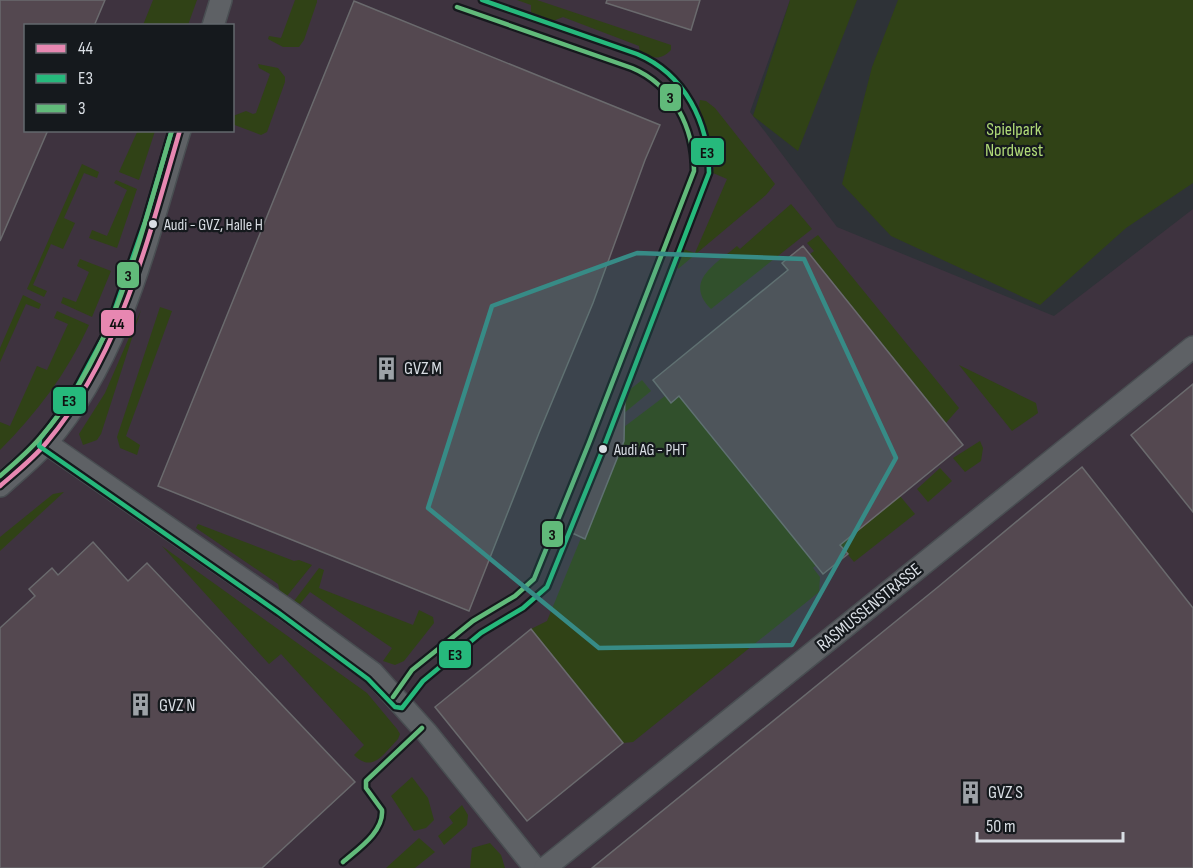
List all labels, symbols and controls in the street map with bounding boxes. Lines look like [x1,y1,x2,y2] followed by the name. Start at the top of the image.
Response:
[24,24,234,132] legend
[78,38,94,59] text: 44
[78,68,93,89] text: E3
[659,83,682,112] line badge: 3
[666,89,674,108] text: 3
[78,98,86,119] text: 3
[985,119,1044,161] park label: Spielpark Nordwest
[690,137,725,166] line badge: E3
[700,144,714,163] text: E3
[163,216,263,235] place label: Audi - GVZ, Halle H
[147,218,159,230] marker: Audi - GVZ, Halle H
[116,261,140,289] line badge: 3
[124,267,132,286] text: 3
[100,309,135,337] line badge: 44
[110,315,125,334] text: 44
[373,355,399,381] building icon: GVZ M
[404,358,442,379] place label: GVZ M
[52,386,87,415] line badge: E3
[62,392,76,411] text: E3
[613,441,687,460] place label: Audi AG - PHT
[597,443,609,455] marker: Audi AG - PHT
[541,520,564,548] line badge: 3
[548,526,556,545] text: 3
[813,559,926,656] street label: RASMUSSENSTRASSE
[438,640,472,669] line badge: E3
[448,646,462,665] text: E3
[128,692,154,718] building icon: GVZ N
[159,695,196,716] place label: GVZ N
[957,779,983,805] building icon: GVZ S
[988,782,1023,803] place label: GVZ S
[977,805,1122,843] scale bar
[986,816,1016,837] text: 50 m

